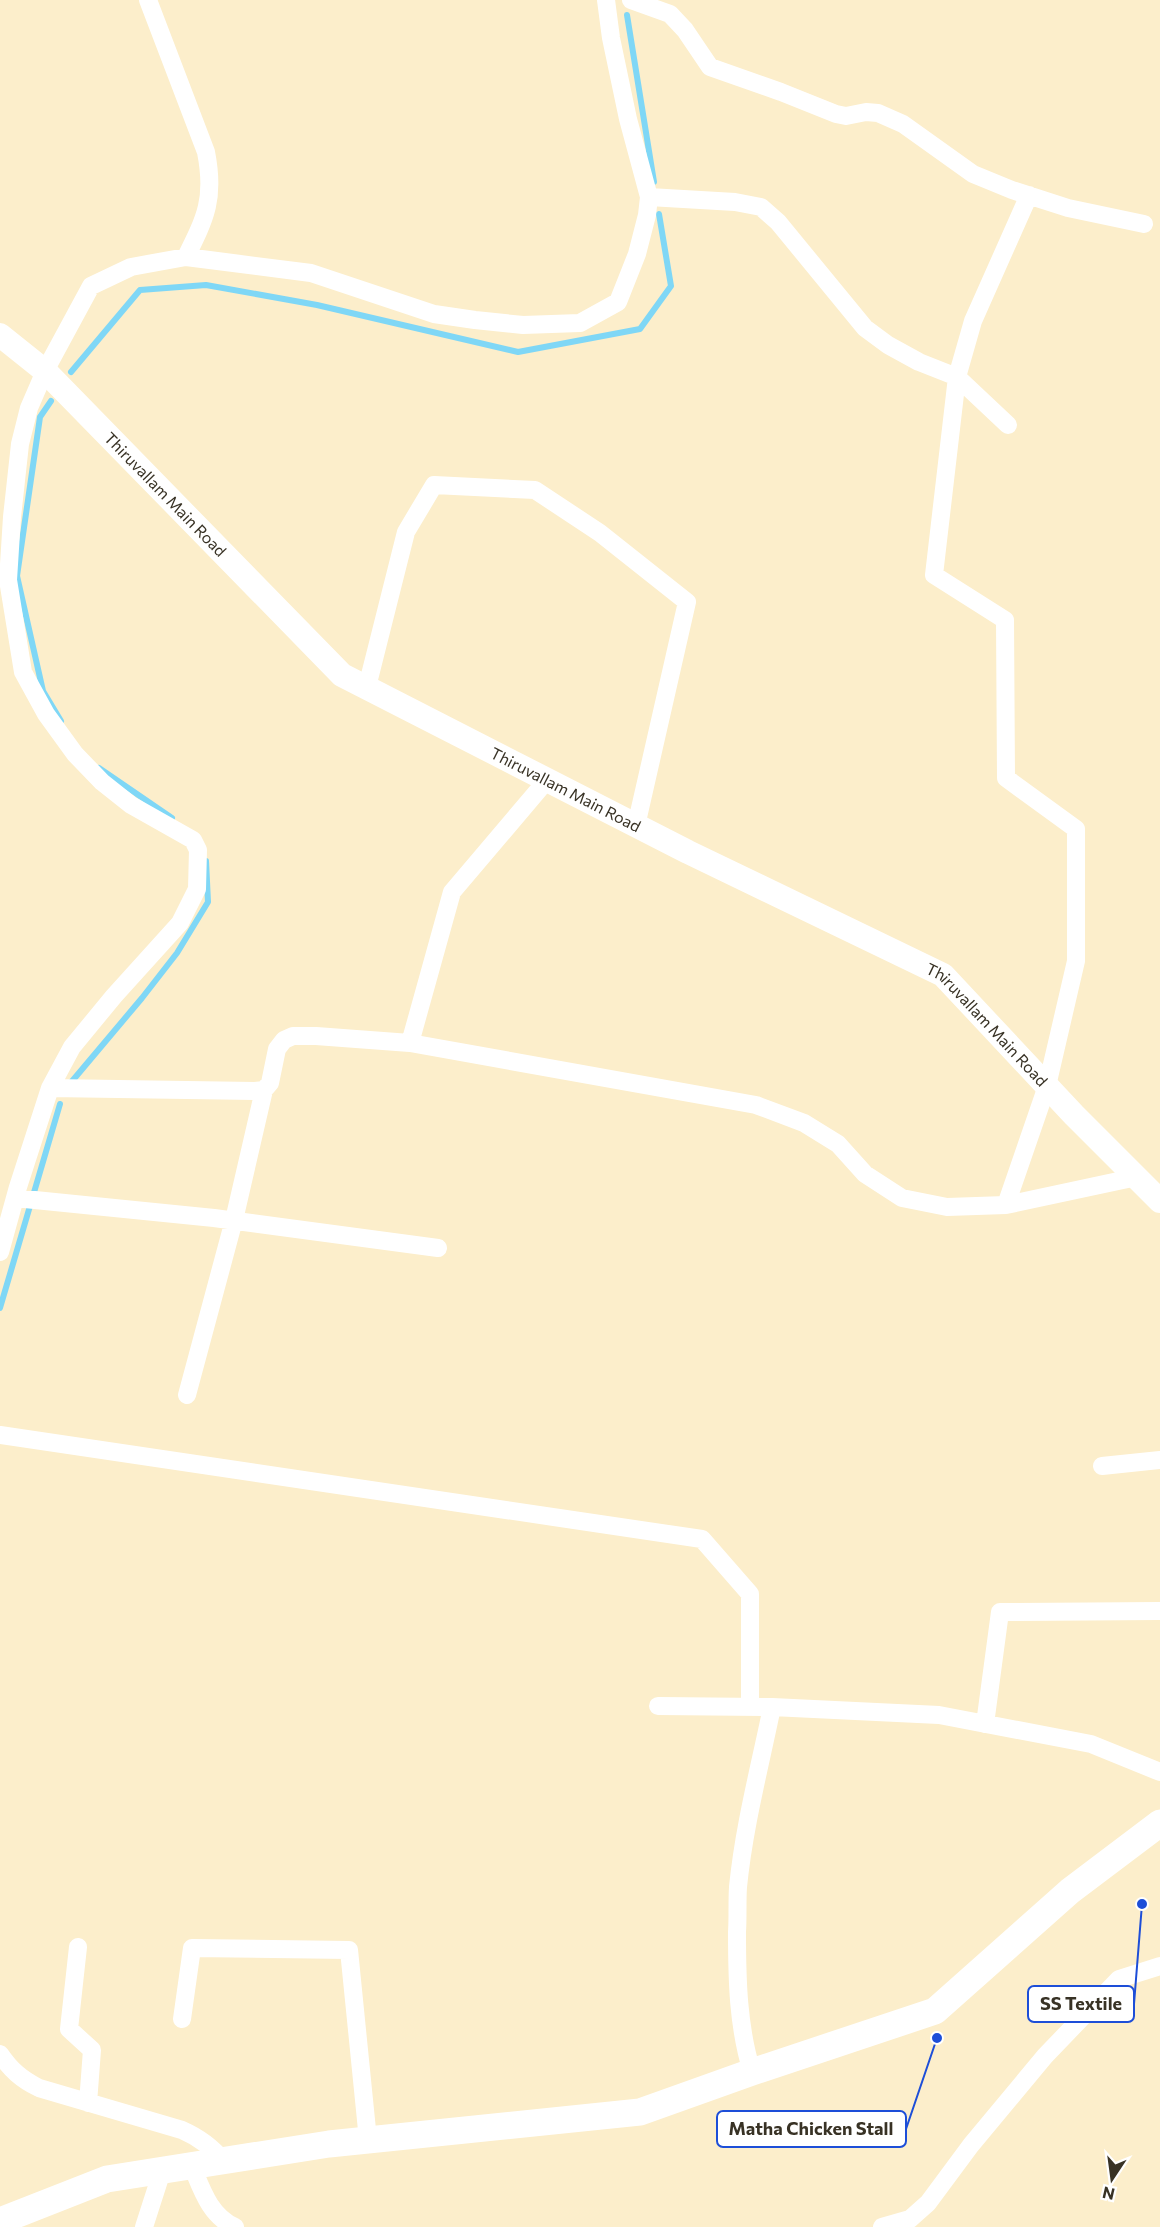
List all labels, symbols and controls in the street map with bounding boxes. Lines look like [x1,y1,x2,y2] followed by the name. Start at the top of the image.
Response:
[101,428,231,560] street label: Thiruvallam Main Road
[488,743,644,835] street label: Thiruvallam Main Road
[923,958,1052,1090] street label: Thiruvallam Main Road
[1028,1986,1134,2022] callout: SS Textile
[1040,1992,1122,2014] text: SS Textile
[717,2111,906,2147] callout: Matha Chicken Stall
[729,2117,893,2139] text: Matha Chicken Stall
[1082,2149,1142,2209] north arrow
[1101,2183,1116,2205] text: N

